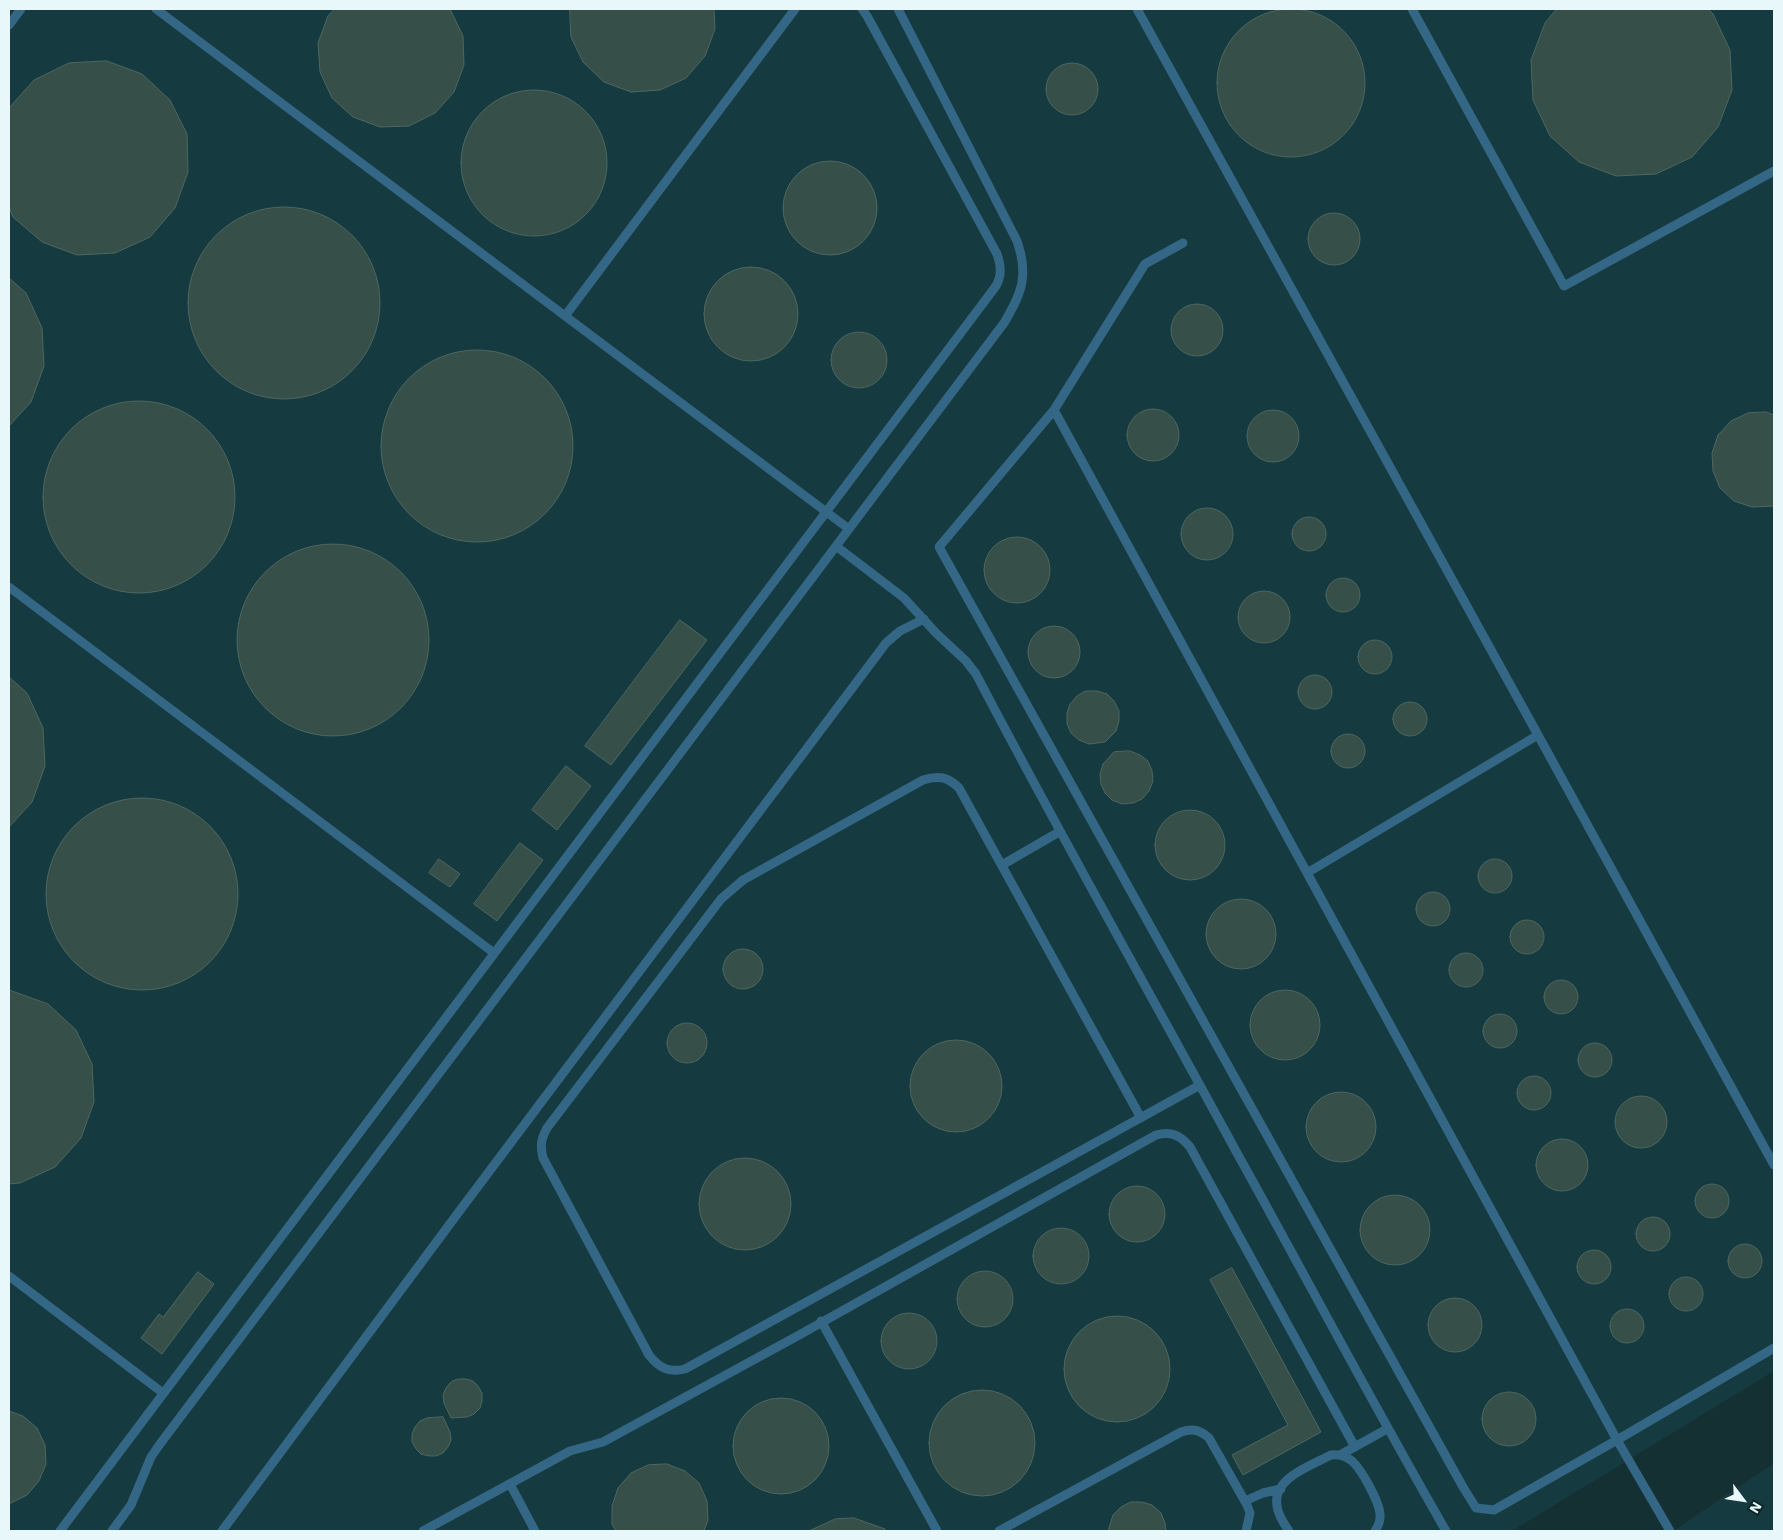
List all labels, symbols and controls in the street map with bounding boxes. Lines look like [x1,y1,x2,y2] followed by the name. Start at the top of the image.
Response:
[1718,1475,1768,1525] north arrow
[1746,1499,1765,1516] text: N

